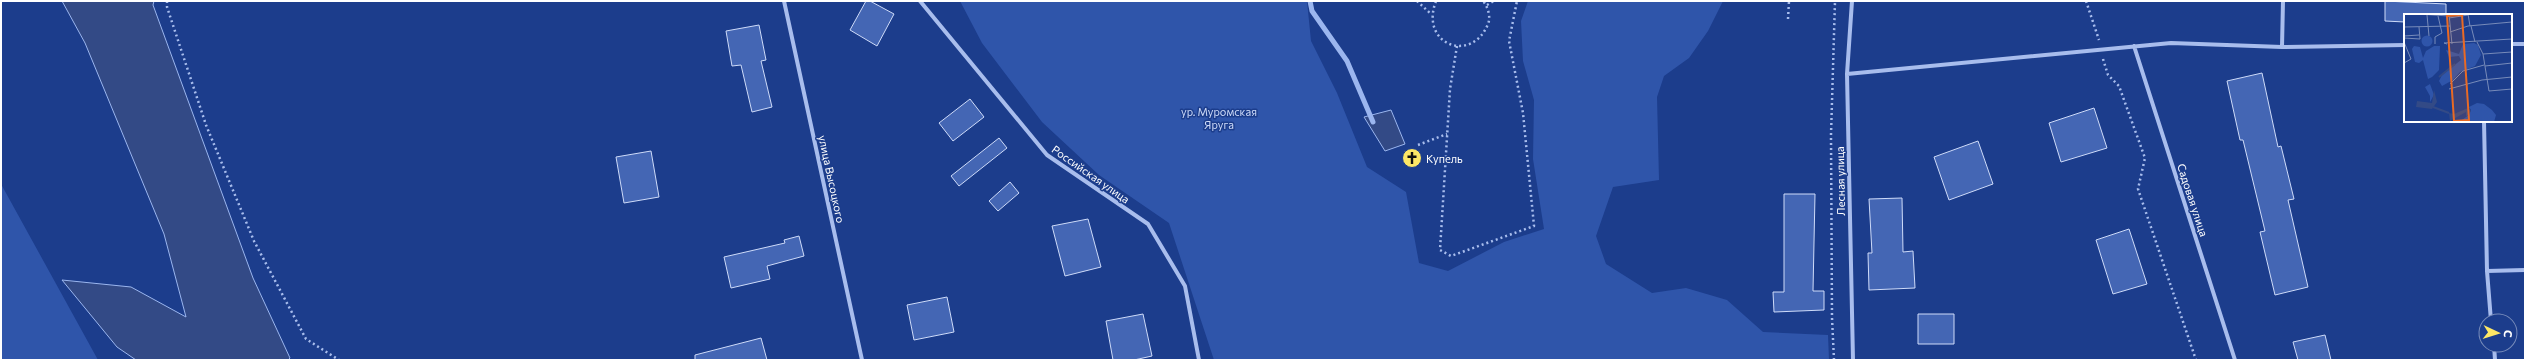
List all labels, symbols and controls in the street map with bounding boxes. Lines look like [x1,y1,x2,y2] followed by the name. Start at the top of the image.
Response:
[2404,14,2512,122] inset map
[1181,105,1257,131] park label: ур. Муромская Яруга
[816,134,848,224] street label: улица Высоцкого
[1050,142,1132,206] street label: Российская улица
[1833,146,1847,216] street label: Лесная улица
[1401,147,1423,169] church icon: Купель
[1426,152,1463,165] place label: Купель
[2175,162,2211,238] street label: Садовая улица
[2478,313,2518,353] north arrow
[2502,330,2515,338] text: С

